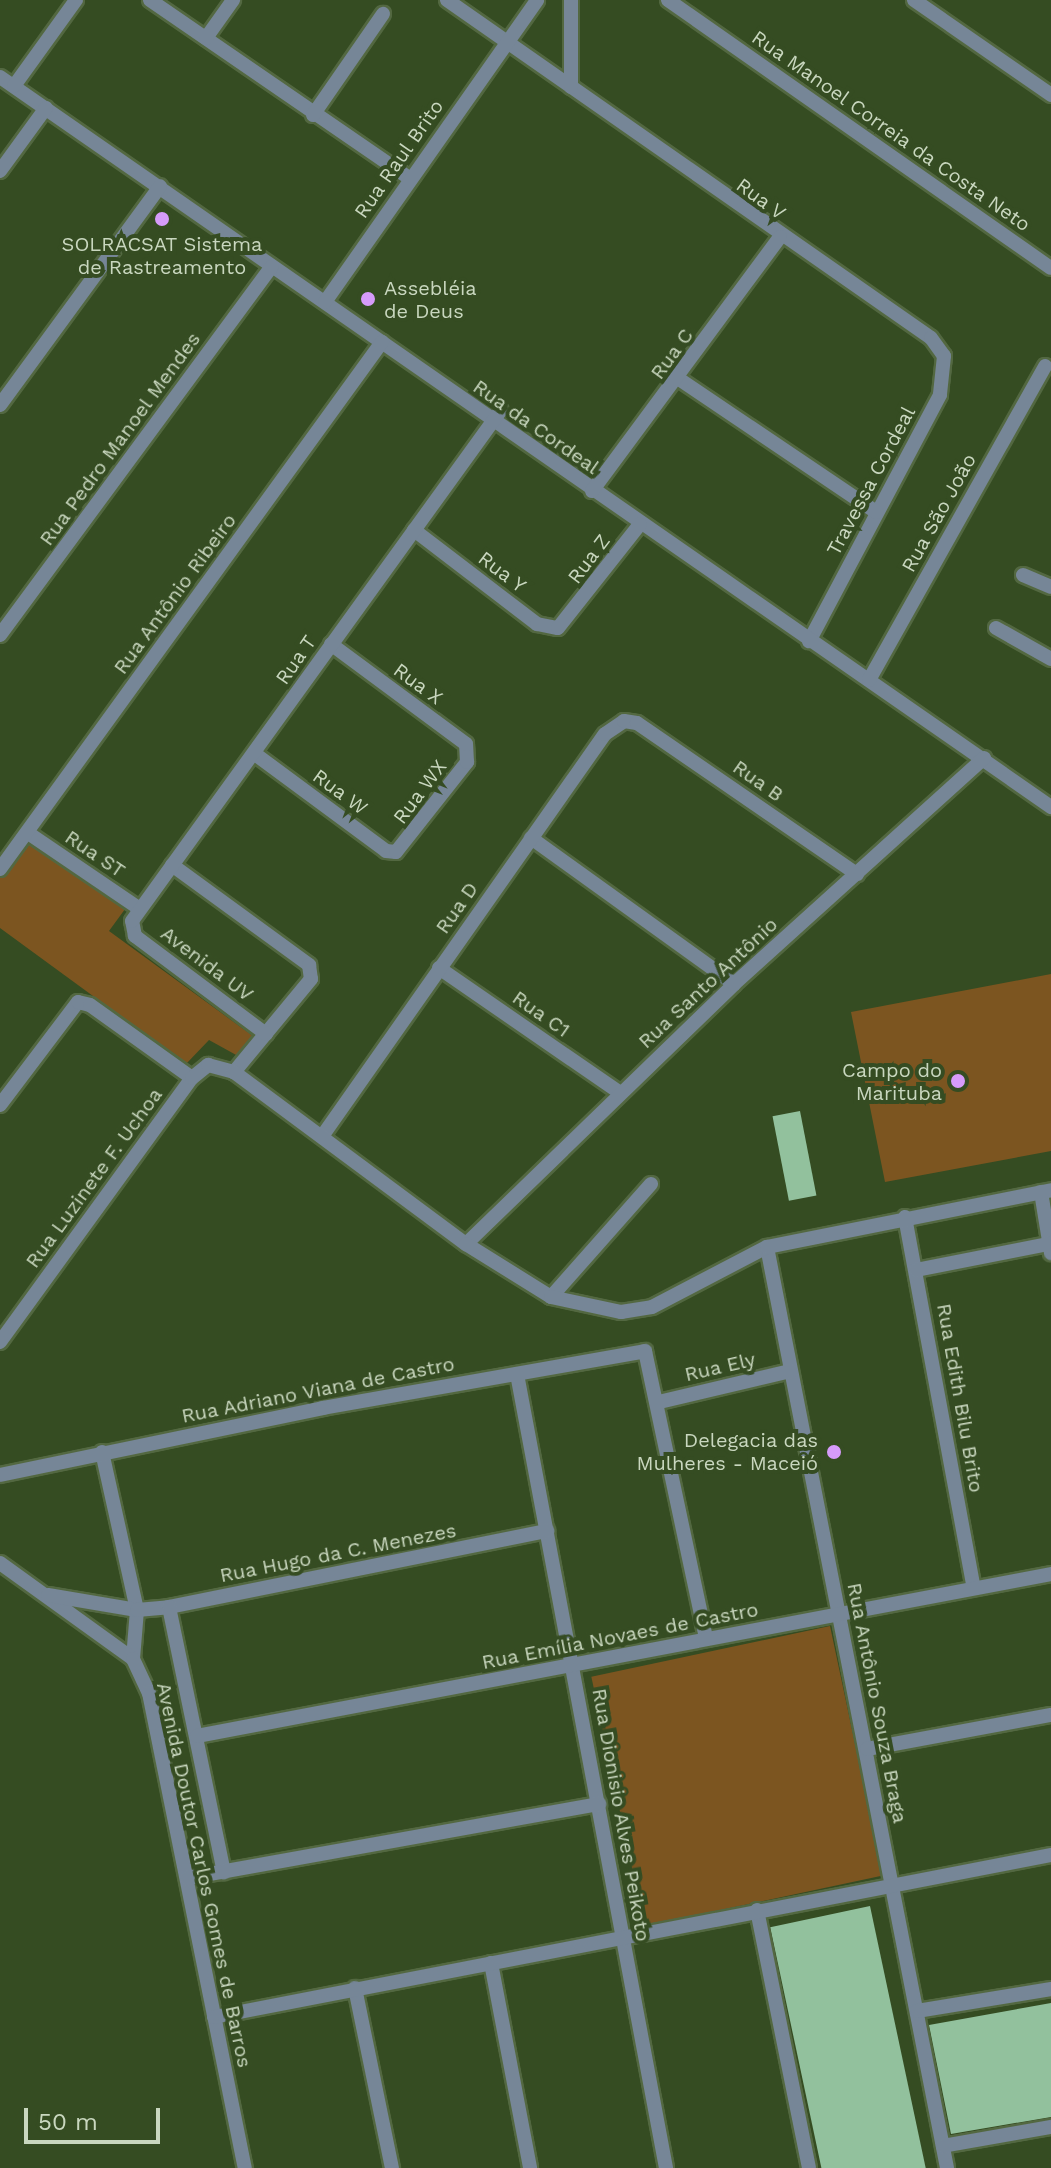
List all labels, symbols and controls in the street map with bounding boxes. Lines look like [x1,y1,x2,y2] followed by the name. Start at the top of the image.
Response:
[746,25,1036,237] street label: Rua Manoel Correia da Costa Neto
[349,95,449,223] street label: Rua Raul Brito
[731,173,791,225] street label: Rua V
[153,210,171,228] marker: SOLRACSAT Sistema de Rastreamento
[61,232,263,279] place label: SOLRACSAT Sistema de Rastreamento
[384,276,477,323] place label: Assebléia de Deus
[359,290,377,308] marker: Assebléia de Deus
[645,324,699,384] street label: Rua C
[34,327,206,551] street label: Rua Pedro Manoel Mendes
[468,374,604,480] street label: Rua da Cordeal
[821,402,921,560] street label: Travessa Cordeal
[896,449,982,577] street label: Rua São João
[108,509,242,679] street label: Rua Antônio Ribeiro
[563,529,615,589] street label: Rua Z
[473,546,531,598] street label: Rua Y
[270,630,322,690] street label: Rua T
[388,658,448,710] street label: Rua X
[388,755,452,829] street label: Rua WX
[728,755,788,807] street label: Rua B
[308,764,372,820] street label: Rua W
[60,825,130,883] street label: Rua ST
[431,877,483,939] street label: Rua D
[633,912,783,1054] street label: Rua Santo Antônio
[156,921,258,1007] street label: Avenida UV
[507,986,575,1042] street label: Rua C1
[842,1058,942,1105] place label: Campo do Marituba
[949,1072,967,1090] marker: Campo do Marituba
[21,1083,167,1273] street label: Rua Luzinete F. Uchoa
[932,1301,988,1495] street label: Rua Edith Bilu Brito
[682,1347,758,1387] street label: Rua Ely
[178,1352,458,1428] street label: Rua Adriano Viana de Castro
[637,1428,818,1475] place label: Delegacia das Mulheres - Maceió
[825,1443,843,1461] marker: Delegacia das Mulheres - Maceió
[217,1518,459,1588] street label: Rua Hugo da C. Menezes
[842,1580,912,1826] street label: Rua Antônio Souza Braga
[479,1597,761,1675] street label: Rua Emília Novaes de Castro
[151,1680,257,2070] street label: Avenida Doutor Carlos Gomes de Barros
[587,1686,655,1944] street label: Rua Dionisio Alves Peikoto
[28,2092,164,2142] scale bar
[38,2108,98,2136] text: 50 m

